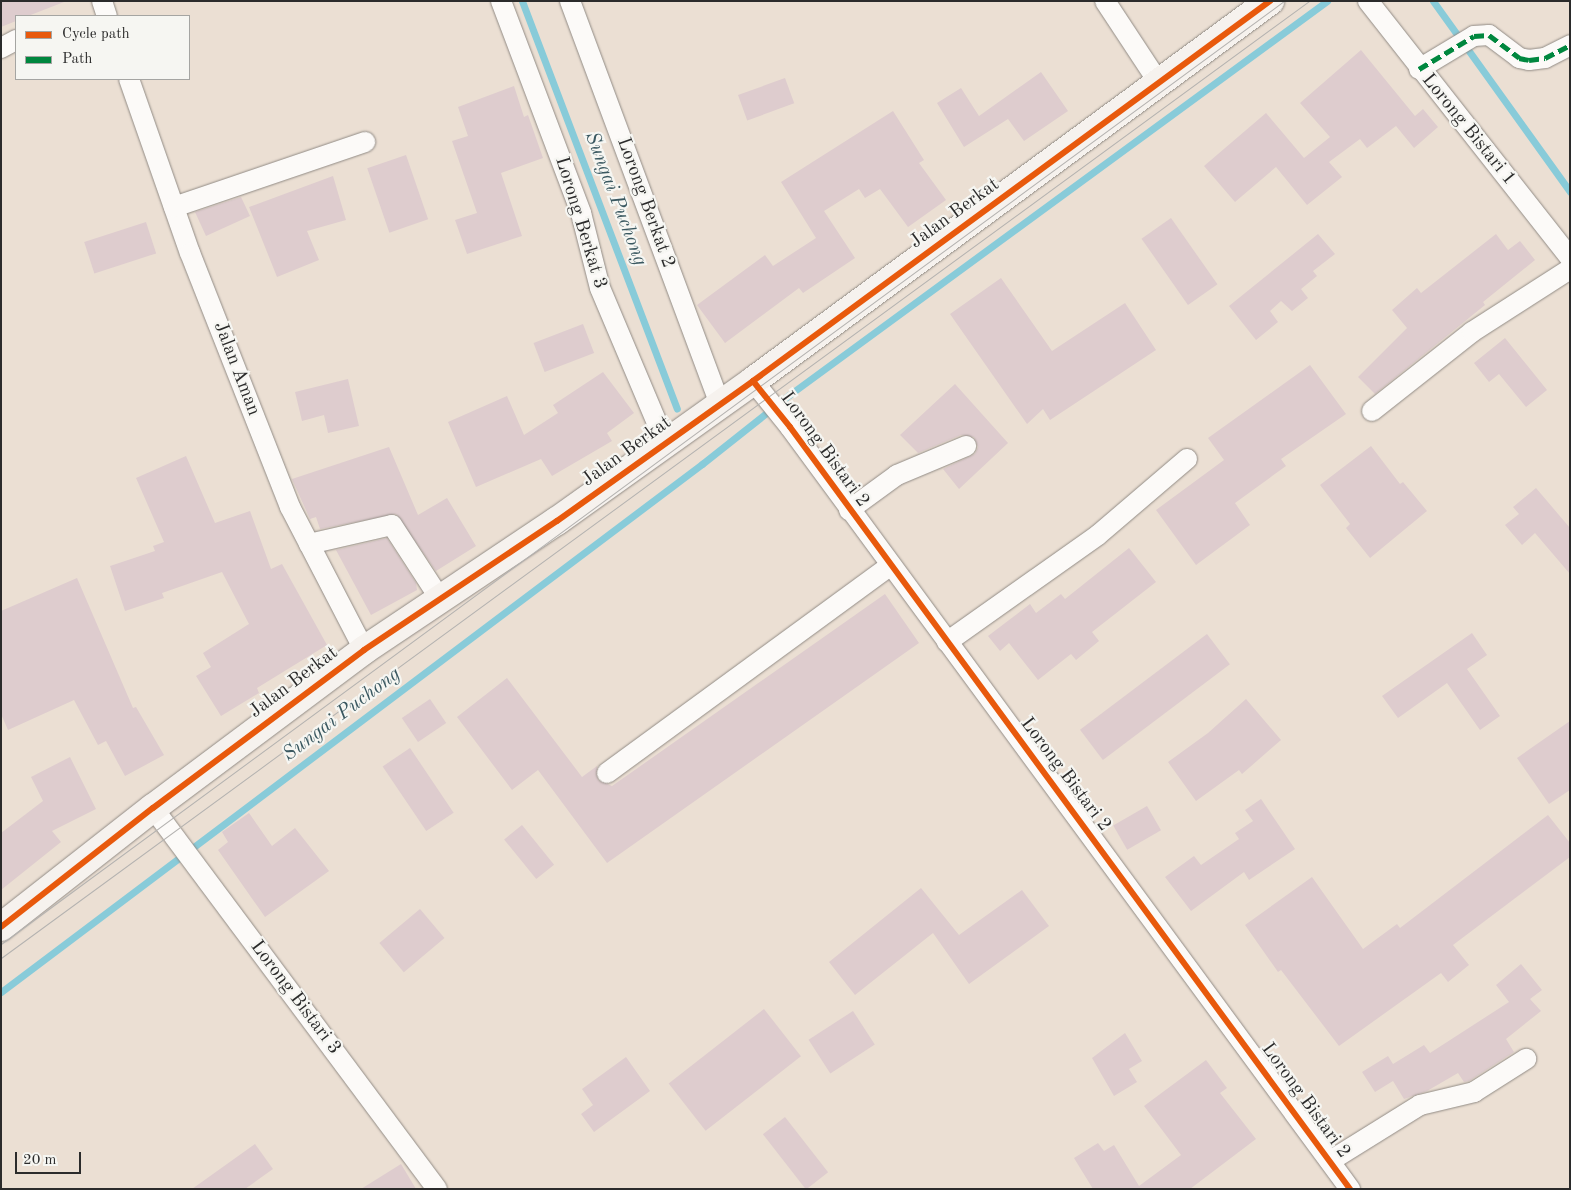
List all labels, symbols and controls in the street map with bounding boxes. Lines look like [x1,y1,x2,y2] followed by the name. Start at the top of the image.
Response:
[15,15,190,80] legend
[62,27,130,42] text: Cycle path
[62,52,92,67] text: Path
[1416,70,1520,190] street label: Lorong Bistari 1
[578,129,652,269] water label: Sungai Puchong
[611,135,679,271] street label: Lorong Berkat 2
[549,154,611,292] street label: Lorong Berkat 3
[906,174,1004,254] street label: Jalan Berkat
[208,319,264,419] street label: Jalan Aman
[775,388,873,512] street label: Lorong Bistari 2
[578,412,676,492] street label: Jalan Berkat
[245,642,343,724] street label: Jalan Berkat
[278,663,406,767] water label: Sungai Puchong
[1015,713,1115,837] street label: Lorong Bistari 2
[245,936,345,1060] street label: Lorong Bistari 3
[1256,1039,1354,1163] street label: Lorong Bistari 2
[18,1142,84,1174] scale bar
[23,1153,57,1168] text: 20 m

